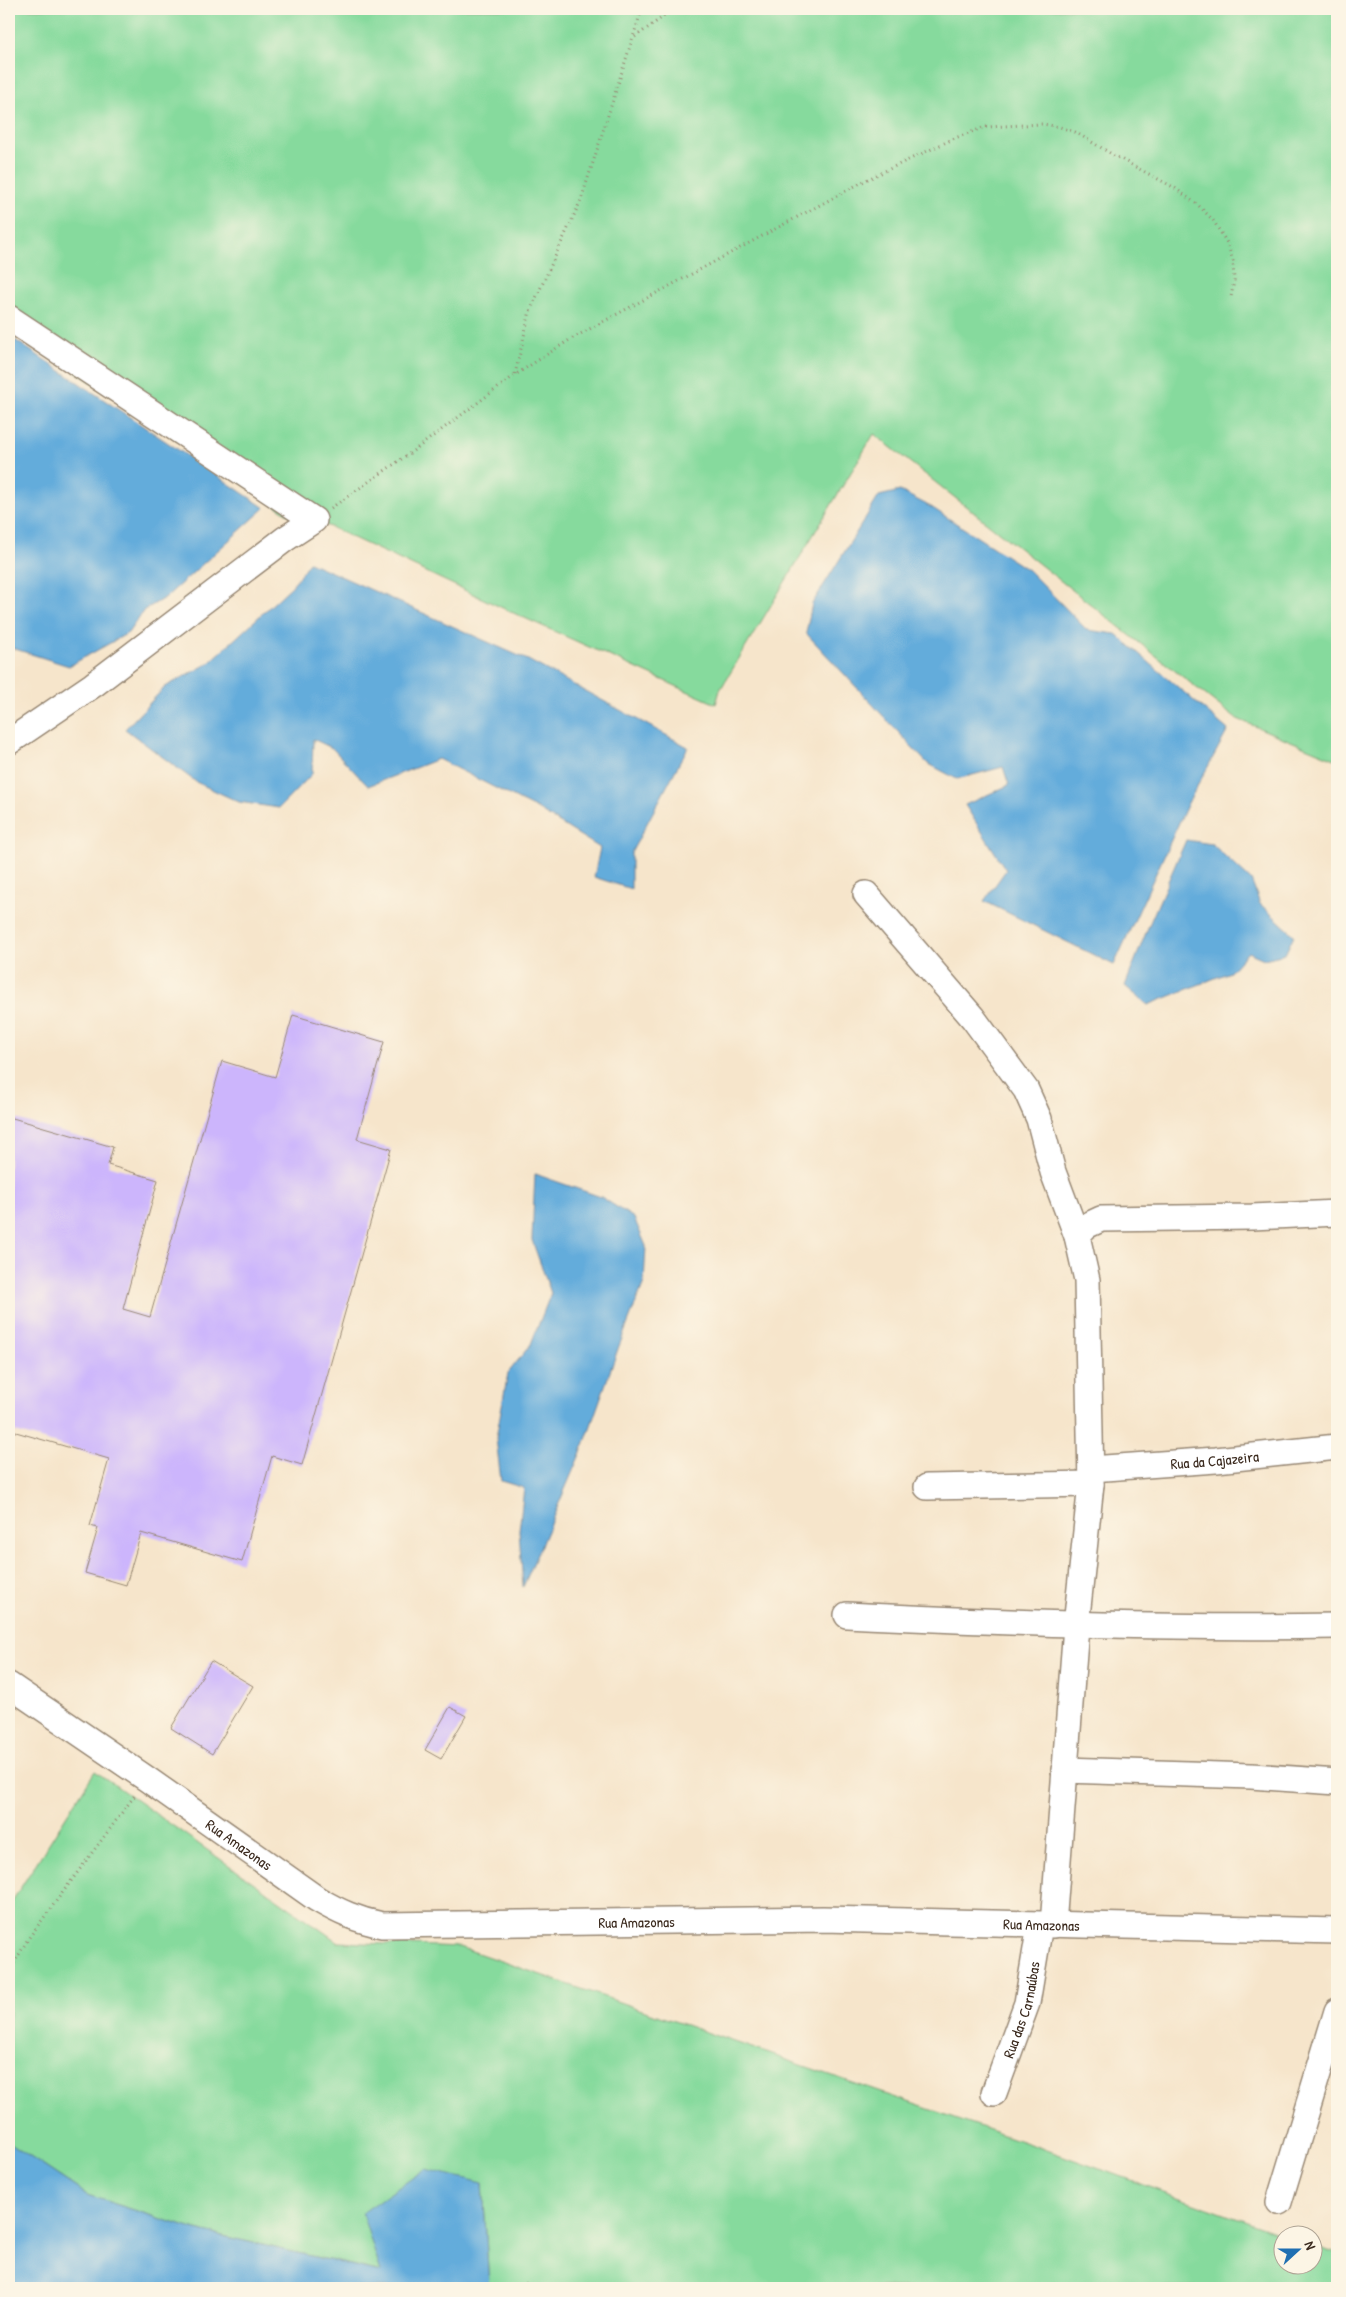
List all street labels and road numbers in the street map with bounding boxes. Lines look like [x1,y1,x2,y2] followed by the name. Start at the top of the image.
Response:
[1170,1445,1260,1474] street label: Rua da Cajazeira
[202,1814,277,1875] street label: Rua Amazonas
[598,1911,675,1933] street label: Rua Amazonas
[1003,1913,1080,1935] street label: Rua Amazonas
[997,1960,1044,2061] street label: Rua das Carnaúbas

